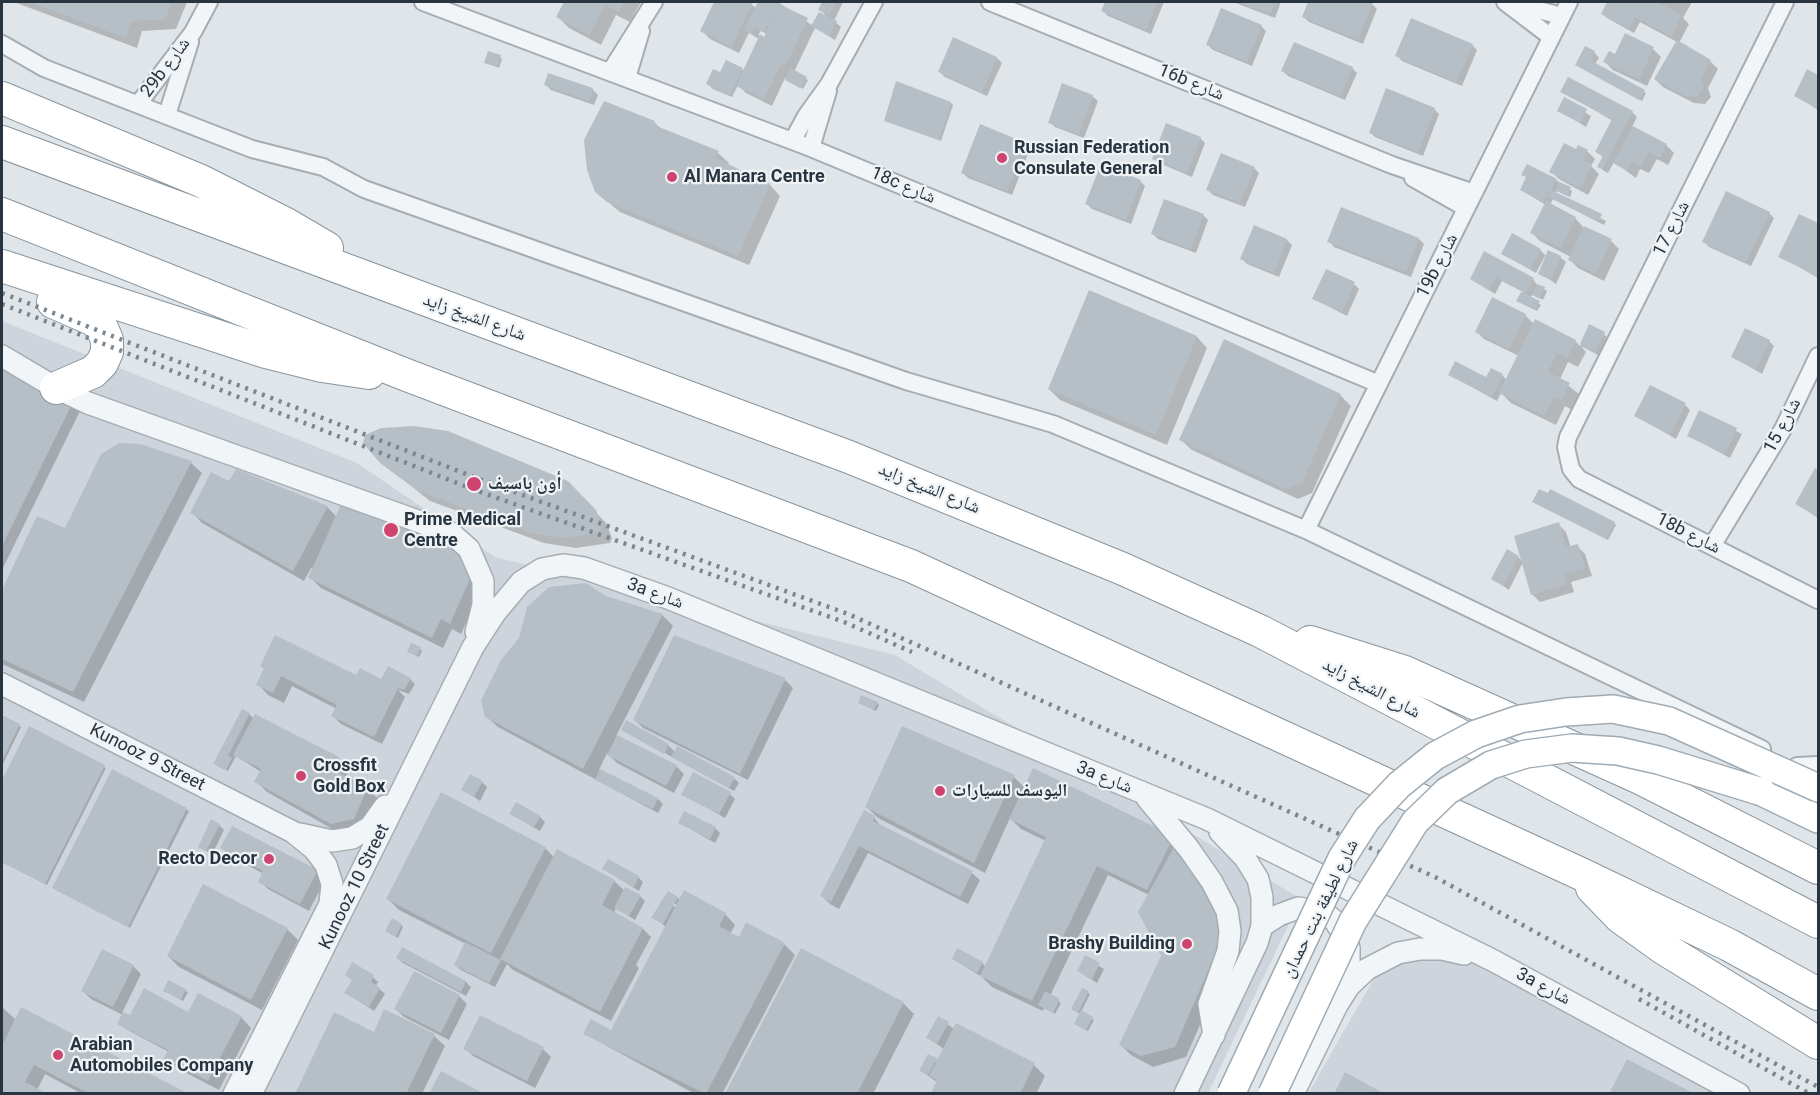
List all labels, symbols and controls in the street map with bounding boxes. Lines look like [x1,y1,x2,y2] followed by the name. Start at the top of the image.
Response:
[137,34,195,102] street label: 29b شارع
[1155,60,1227,106] street label: 16b شارع
[1014,137,1169,180] place label: Russian Federation Consulate General
[995,151,1009,165] marker: Russian Federation Consulate General
[867,163,939,209] street label: 18c شارع
[684,166,825,188] place label: Al Manara Centre
[665,170,679,184] marker: Al Manara Centre
[1649,198,1695,260] street label: شارع 17
[1413,230,1463,302] street label: 19b شارع
[420,289,528,347] street label: شارع الشيخ زايد
[1760,395,1806,457] street label: شارع 15
[875,459,983,519] street label: شارع الشيخ زايد
[488,473,562,495] place label: أون باسيف
[465,475,483,493] marker: أون باسيف
[404,509,521,552] place label: Prime Medical Centre
[1652,509,1724,559] street label: 18b شارع
[382,521,400,539] marker: Prime Medical Centre
[624,574,686,614] street label: 3a شارع
[1318,654,1424,724] street label: شارع الشيخ زايد
[86,720,208,796] street label: Kunooz 9 Street
[313,755,385,798] place label: Crossfit Gold Box
[1073,757,1135,799] street label: 3a شارع
[294,769,308,783] marker: Crossfit Gold Box
[952,780,1067,802] place label: اليوسف للسيارات
[933,784,947,798] marker: اليوسف للسيارات
[315,821,395,953] street label: Kunooz 10 Street
[1278,836,1364,982] street label: شارع لطيفة بنت حمدان
[158,848,257,870] place label: Recto Decor
[262,852,276,866] marker: Recto Decor
[1048,933,1175,955] place label: Brashy Building
[1180,937,1194,951] marker: Brashy Building
[1512,964,1574,1010] street label: 3a شارع
[70,1034,253,1076] place label: Arabian Automobiles Company
[51,1048,65,1062] marker: Arabian Automobiles Company

